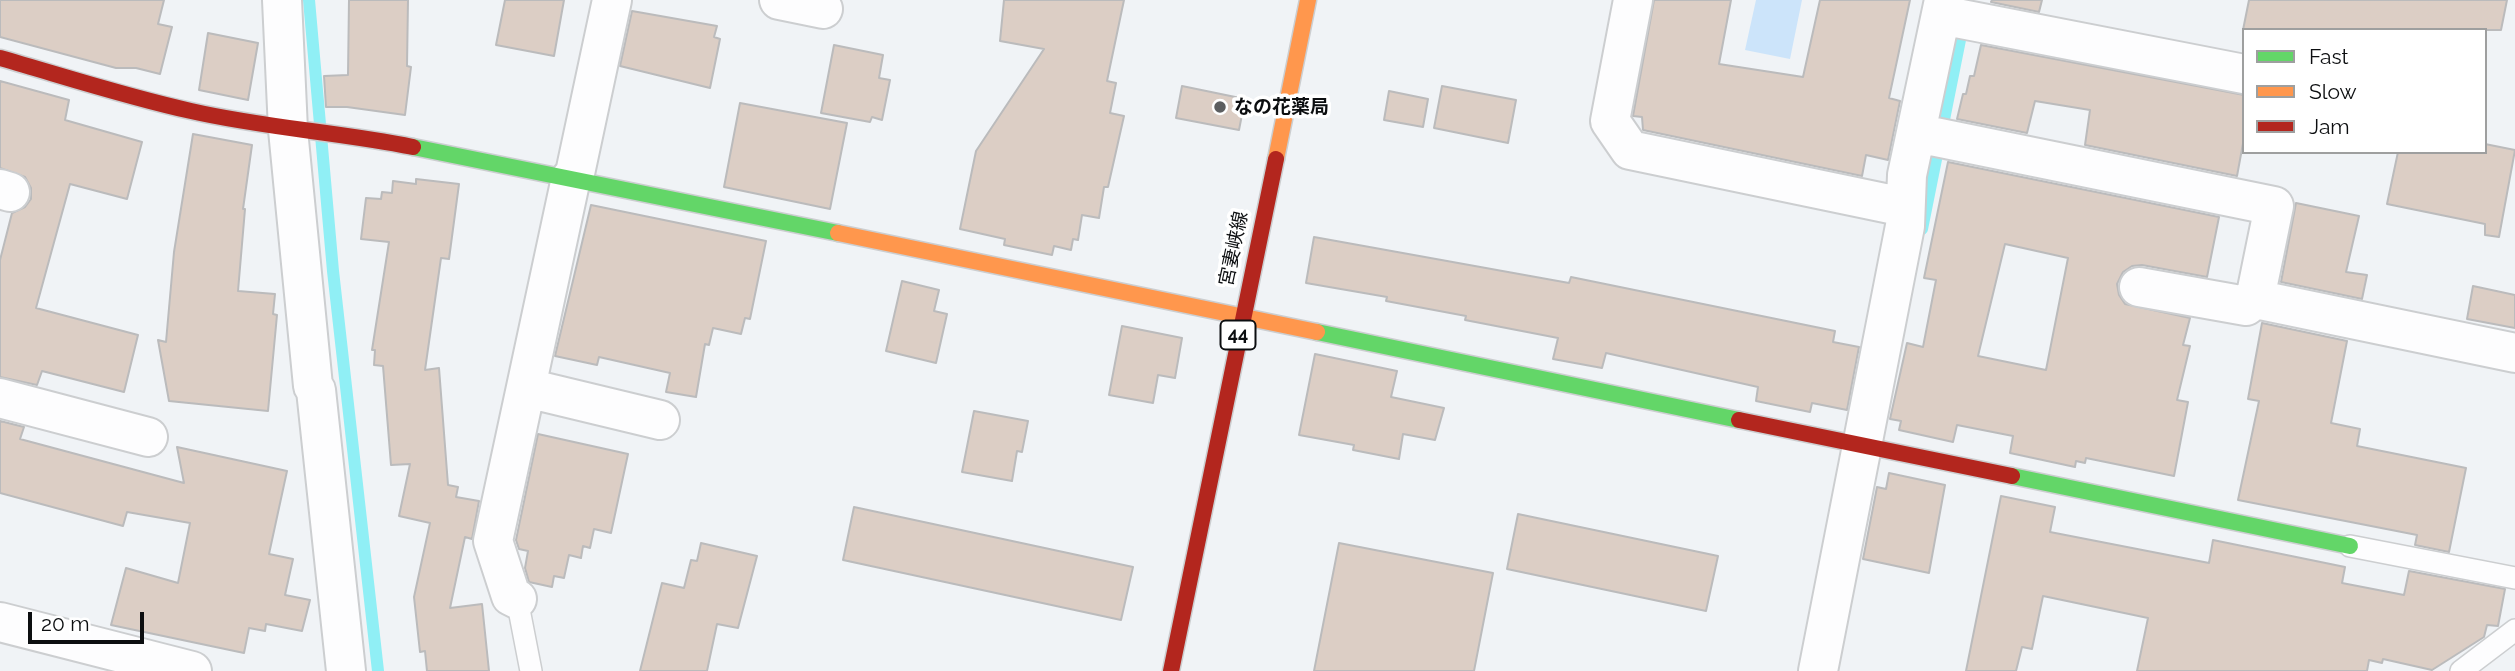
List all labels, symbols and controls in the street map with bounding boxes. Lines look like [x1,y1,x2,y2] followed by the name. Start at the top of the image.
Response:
[2242,28,2487,154] legend
[2309,44,2349,69] text: Fast
[2309,79,2357,104] text: Slow
[1234,96,1329,118] place label: なの花薬局
[1212,99,1228,115] marker: なの花薬局
[2309,114,2350,139] text: Jam
[1215,209,1253,289] street label: 宮妻峡線
[1220,320,1256,349] road number: 44
[32,598,147,642] scale bar
[41,611,89,636] text: 20 m

